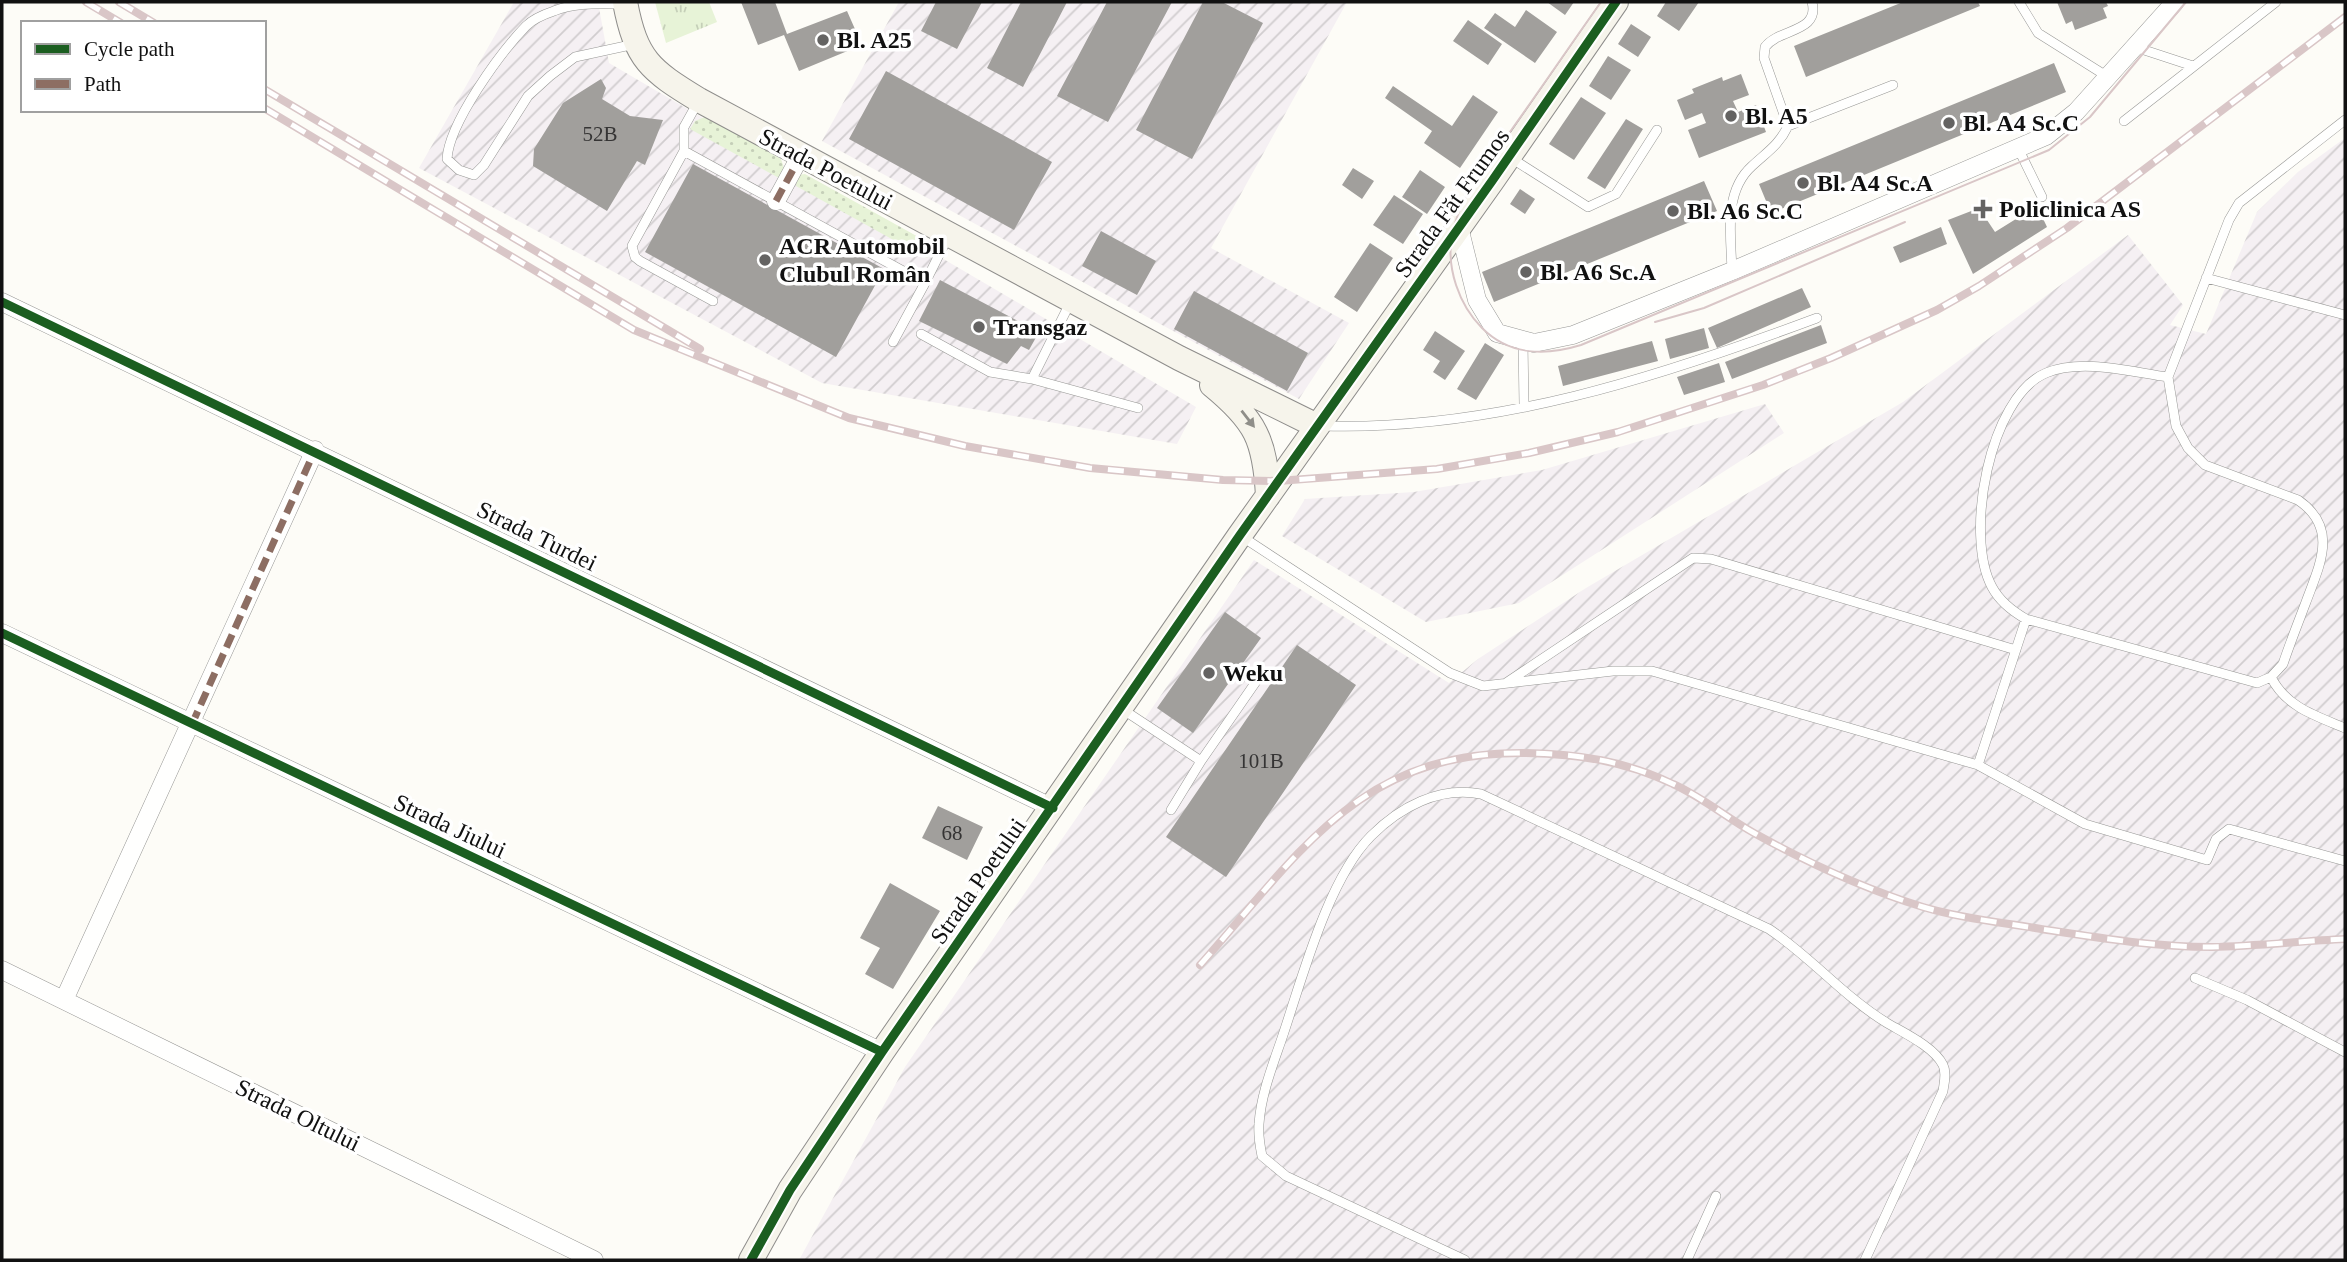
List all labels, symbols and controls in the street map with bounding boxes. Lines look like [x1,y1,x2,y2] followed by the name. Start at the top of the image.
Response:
[21,21,266,112] legend
[837,27,912,53] place label: Bl. A25
[815,32,831,48] marker: Bl. A25
[84,37,175,61] text: Cycle path
[84,72,122,96] text: Path
[1745,103,1808,129] place label: Bl. A5
[1723,108,1739,124] marker: Bl. A5
[1963,110,2079,136] place label: Bl. A4 Sc.C
[1941,115,1957,131] marker: Bl. A4 Sc.C
[582,122,618,146] house number: 52B
[755,123,897,215] street label: Strada Poetului
[1389,124,1515,282] street label: Strada Făt Frumos
[1817,170,1934,196] place label: Bl. A4 Sc.A
[1795,175,1811,191] marker: Bl. A4 Sc.A
[1999,196,2141,222] place label: Policlinica AS
[1687,198,1803,224] place label: Bl. A6 Sc.C
[1973,199,1993,219] marker: Policlinica AS
[1665,203,1681,219] marker: Bl. A6 Sc.C
[779,233,945,287] place label: ACR Automobil Clubul Român
[757,252,773,268] marker: ACR Automobil Clubul Român
[1540,259,1657,285] place label: Bl. A6 Sc.A
[1518,264,1534,280] marker: Bl. A6 Sc.A
[993,314,1088,340] place label: Transgaz
[971,319,987,335] marker: Transgaz
[1241,410,1255,429] one-way arrow
[473,496,601,576] street label: Strada Turdei
[1223,660,1283,686] place label: Weku
[1201,665,1217,681] marker: Weku
[1238,749,1284,773] house number: 101B
[390,789,510,863] street label: Strada Jiului
[925,813,1031,949] street label: Strada Poetului
[942,821,963,845] house number: 68
[231,1074,365,1156] street label: Strada Oltului

